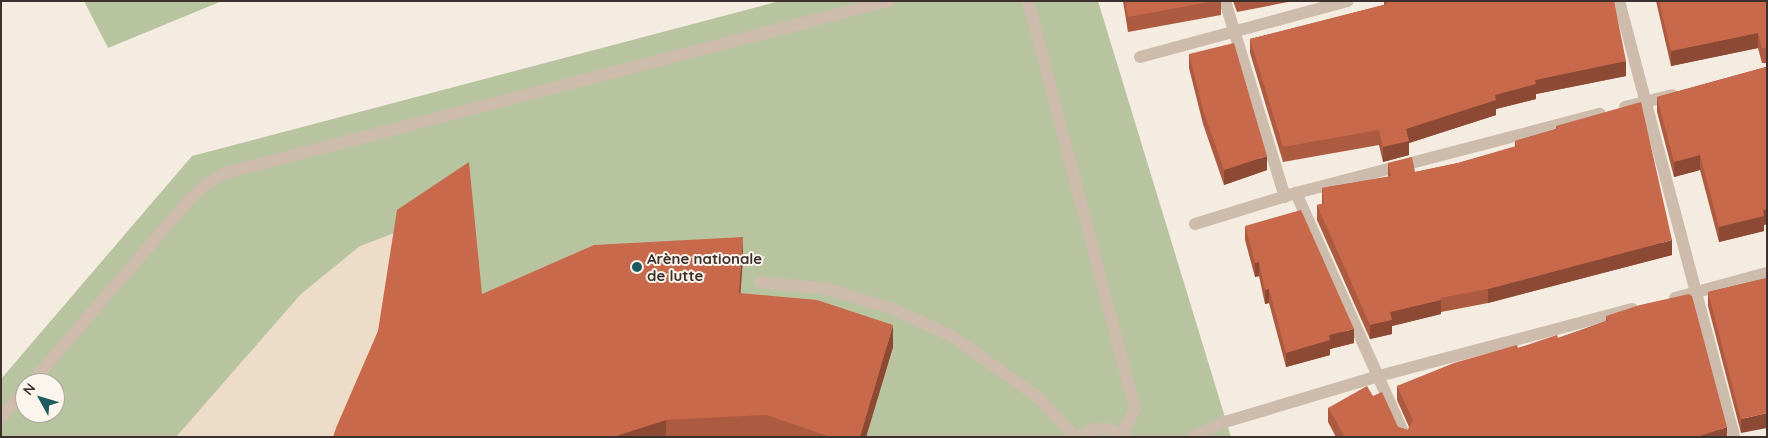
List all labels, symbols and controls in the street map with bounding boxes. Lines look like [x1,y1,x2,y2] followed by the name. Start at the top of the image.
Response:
[647,249,762,284] place label: Arène nationale de lutte
[631,261,643,273] marker: Arène nationale de lutte
[15,373,65,423] north arrow
[19,380,39,399] text: N

